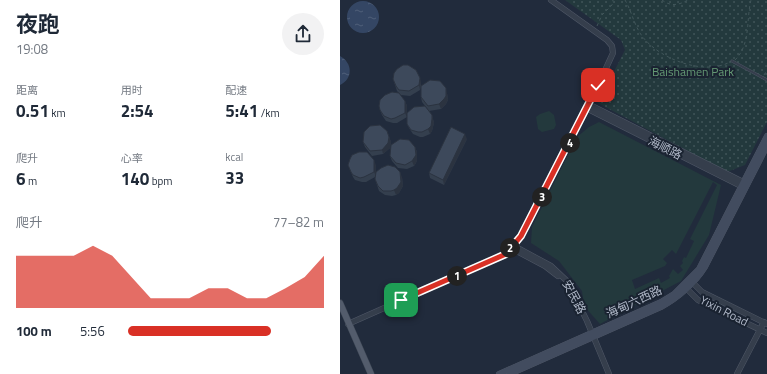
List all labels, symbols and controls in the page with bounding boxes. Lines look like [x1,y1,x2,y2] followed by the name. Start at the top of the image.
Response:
[16,7,60,41] text: 夜跑
[282,13,324,55] button: share
[16,39,48,59] text: 19:08
[652,62,734,81] park label: Baishamen Park
[581,68,615,102] pin
[587,74,609,96] icon: check
[16,82,38,98] text: 距离
[121,82,143,98] text: 用时
[225,82,247,98] text: 配速
[16,98,49,124] text: 0.51
[121,98,154,124] text: 2:54
[225,98,258,124] text: 5:41
[49,105,66,121] text: km
[258,105,280,121] text: /km
[645,131,686,164] street label: 海顺路
[560,133,580,153] pin: 4
[567,135,573,151] text: 4
[225,149,243,165] text: kcal
[16,150,38,166] text: 爬升
[121,150,143,166] text: 心率
[225,165,244,191] text: 33
[16,166,26,192] text: 6
[121,166,149,192] text: 140
[26,173,37,189] text: m
[149,173,172,189] text: bpm
[532,187,552,207] pin: 3
[539,189,545,205] text: 3
[16,212,42,232] text: 爬升
[273,212,324,232] text: 77–82 m
[500,238,520,258] pin: 2
[507,240,513,256] text: 2
[447,266,467,286] pin: 1
[454,268,460,284] text: 1
[558,276,591,317] street label: 安民路
[603,280,665,323] street label: 海甸六西路
[384,283,418,317] pin
[390,289,412,311] icon: arrive
[697,290,752,331] street label: Yixin Road
[16,321,52,341] text: 100 m
[80,321,105,341] text: 5:56

